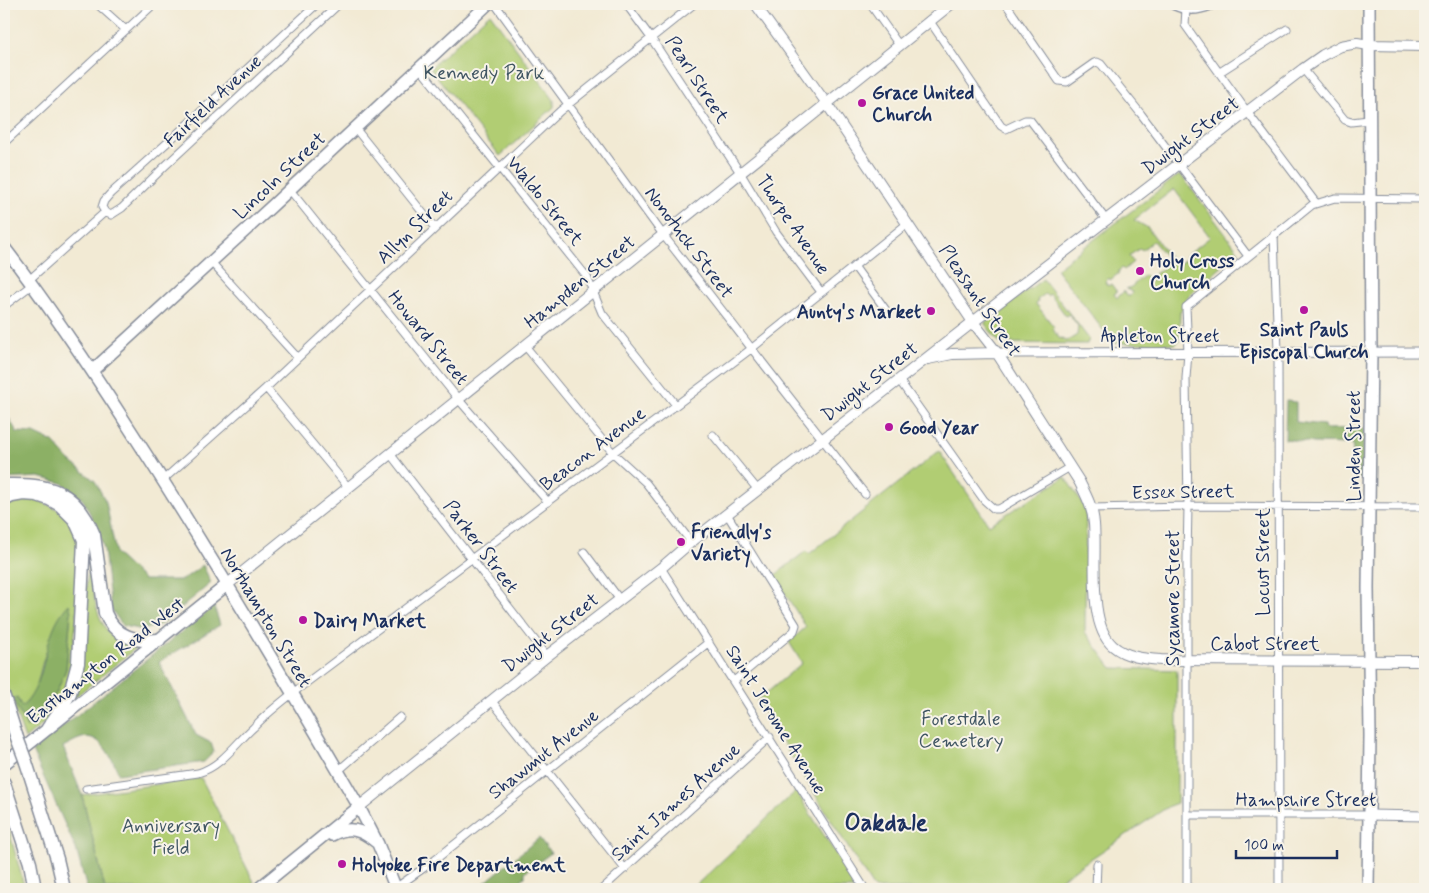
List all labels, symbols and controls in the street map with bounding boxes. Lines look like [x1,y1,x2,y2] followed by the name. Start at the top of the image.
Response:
[659,31,734,128] street label: Pearl Street
[159,49,267,153] street label: Fairfield Avenue
[424,61,545,86] park label: Kennedy Park
[872,81,974,128] place label: Grace United Church
[1137,91,1246,183] street label: Dwight Street
[856,97,868,109] marker: Grace United Church
[228,127,332,225] street label: Lincoln Street
[501,151,589,251] street label: Waldo Street
[750,170,835,280] street label: Thorpe Avenue
[638,182,739,304] street label: Nonotuck Street
[372,184,459,270] street label: Allyn Street
[519,230,641,335] street label: Hampden Street
[933,240,1027,362] street label: Pleasant Street
[1150,249,1235,296] place label: Holy Cross Church
[1134,265,1146,277] marker: Holy Cross Church
[382,285,474,391] street label: Howard Street
[797,300,921,325] place label: Aunty's Market
[1298,304,1310,316] marker: Saint Pauls Episcopal Church
[925,305,937,317] marker: Aunty's Market
[1239,318,1369,365] place label: Saint Pauls Episcopal Church
[1101,324,1219,351] street label: Appleton Street
[817,337,925,429] street label: Dwight Street
[1342,390,1367,502] street label: Linden Street
[535,401,651,497] street label: Beacon Avenue
[899,416,979,441] place label: Good Year
[883,421,895,433] marker: Good Year
[1131,479,1235,506] street label: Essex Street
[438,495,524,599] street label: Parker Street
[1251,508,1276,616] street label: Locust Street
[691,520,772,568] place label: Friendly's Variety
[1161,530,1186,666] street label: Sycamore Street
[675,536,687,548] marker: Friendly's Variety
[214,543,317,692] street label: Northampton Street
[498,588,606,680] street label: Dwight Street
[22,592,190,731] street label: Easthampton Road West
[313,609,427,634] place label: Dairy Market
[297,614,309,626] marker: Dairy Market
[1210,632,1320,657] street label: Cabot Street
[720,640,832,799] street label: Saint Jerome Avenue
[483,703,604,805] street label: Shawmut Avenue
[919,707,1003,754] park label: Forestdale Cemetery
[606,737,746,867] street label: Saint James Avenue
[1236,788,1376,813] street label: Hampshire Street
[844,808,928,839] district label: Oakdale
[122,814,220,861] park label: Anniversary Field
[1236,828,1338,860] scale bar
[1244,836,1284,856] text: 100 m
[352,853,567,878] place label: Holyoke Fire Department
[336,858,348,870] marker: Holyoke Fire Department

